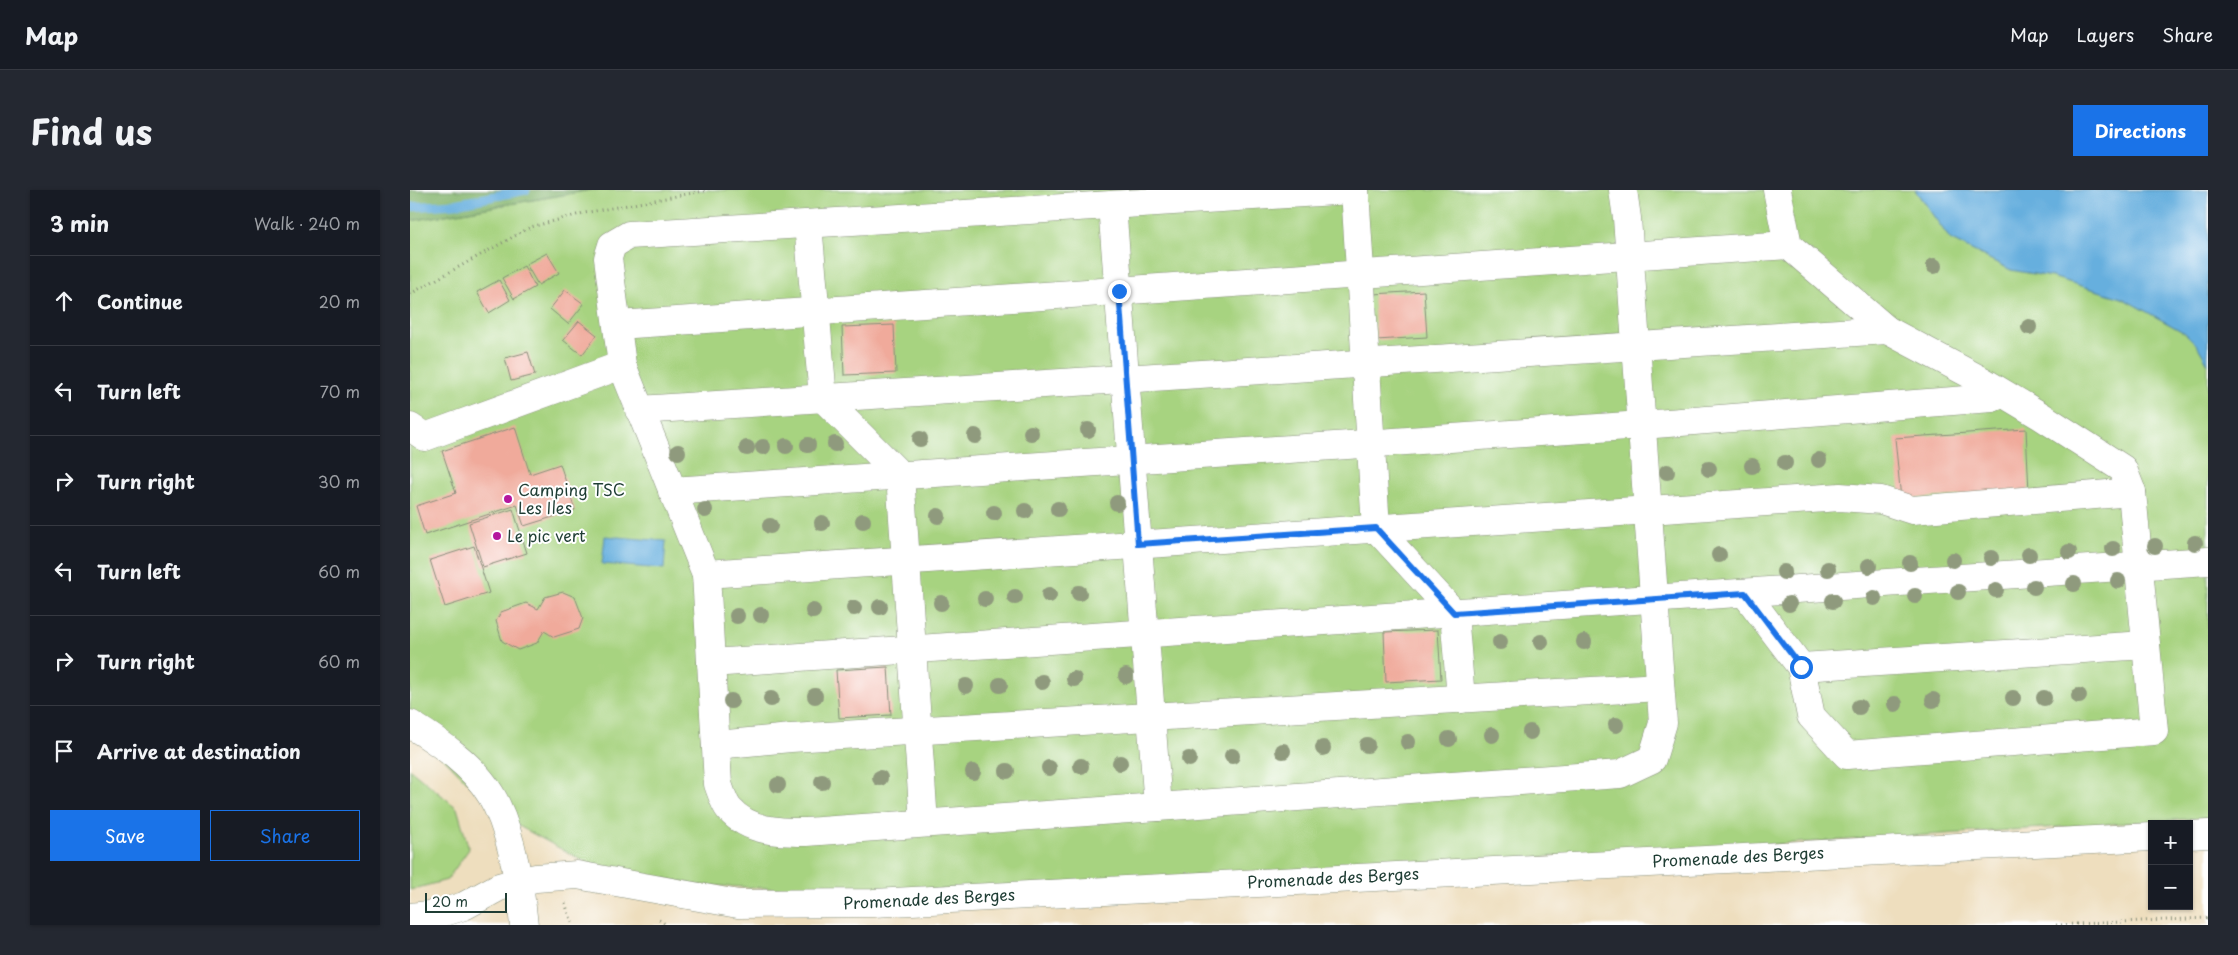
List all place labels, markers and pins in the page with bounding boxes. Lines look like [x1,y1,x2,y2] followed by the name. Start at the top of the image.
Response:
[518,477,625,519] place label: Camping TSC Les Iles
[502,493,514,505] marker: Camping TSC Les Iles
[507,523,586,547] place label: Le pic vert
[491,530,503,542] marker: Le pic vert

